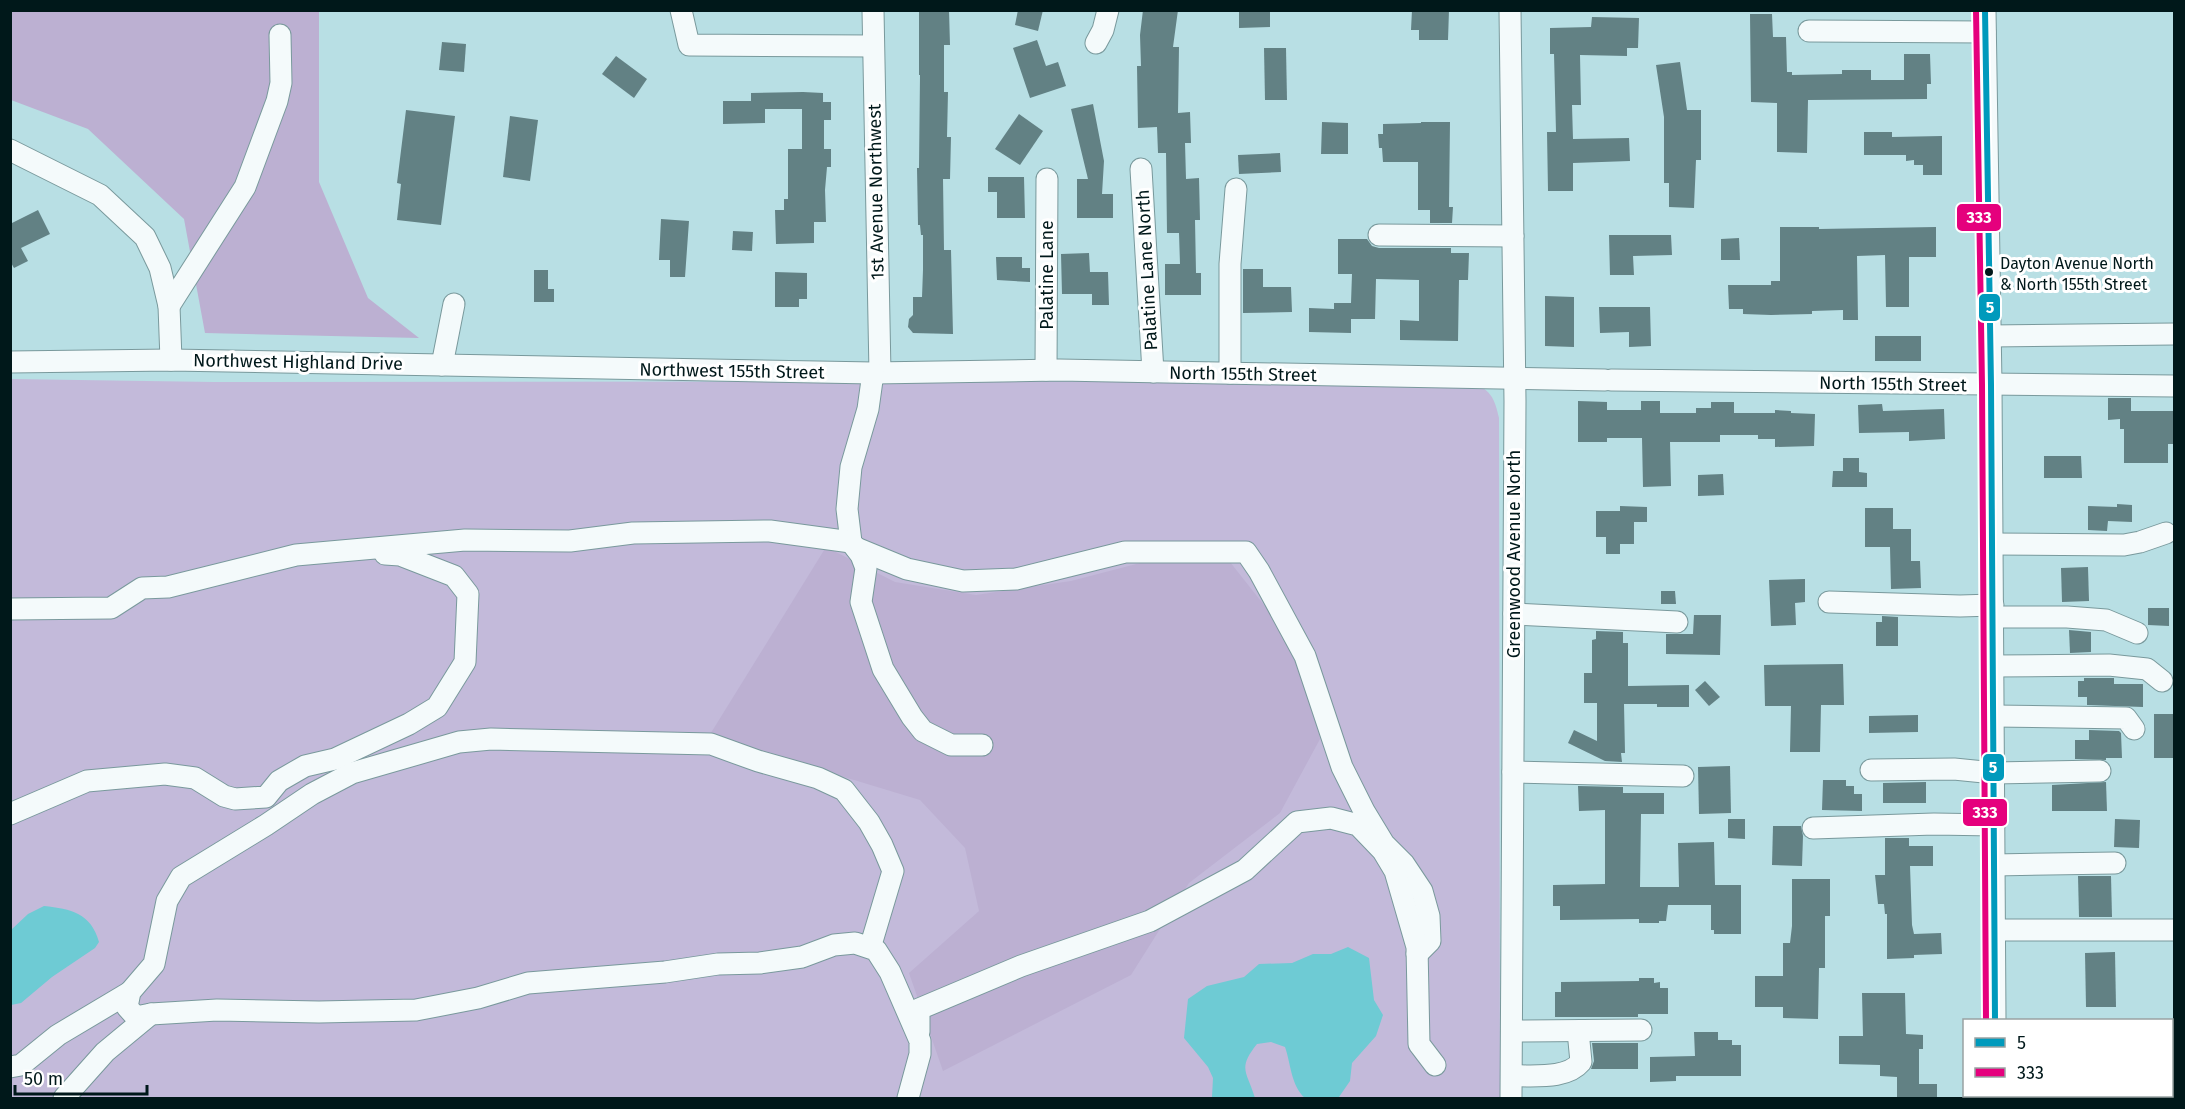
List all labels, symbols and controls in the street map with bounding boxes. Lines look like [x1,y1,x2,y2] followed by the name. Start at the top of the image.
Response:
[863,103,889,280] street label: 1st Avenue Northwest
[1132,189,1162,351] street label: Palatine Lane North
[1956,203,2002,232] line badge: 333
[1966,208,1991,227] text: 333
[1036,220,1058,330] street label: Palatine Lane
[2000,254,2154,294] place label: Dayton Avenue North & North 155th Street
[1983,266,1995,278] marker: Dayton Avenue North & North 155th Street
[1978,293,2001,322] line badge: 5
[1986,298,1995,317] text: 5
[193,349,403,375] street label: Northwest Highland Drive
[639,358,825,384] street label: Northwest 155th Street
[1169,362,1318,386] street label: North 155th Street
[1819,372,1968,396] street label: North 155th Street
[1503,450,1525,658] street label: Greenwood Avenue North
[1982,753,2005,782] line badge: 5
[1989,758,1998,777] text: 5
[1962,798,2008,827] line badge: 333
[1972,803,1997,822] text: 333
[1963,1019,2173,1097] legend
[2017,1032,2026,1054] text: 5
[15,1058,147,1096] scale bar
[2017,1062,2044,1084] text: 333
[24,1068,63,1090] text: 50 m

